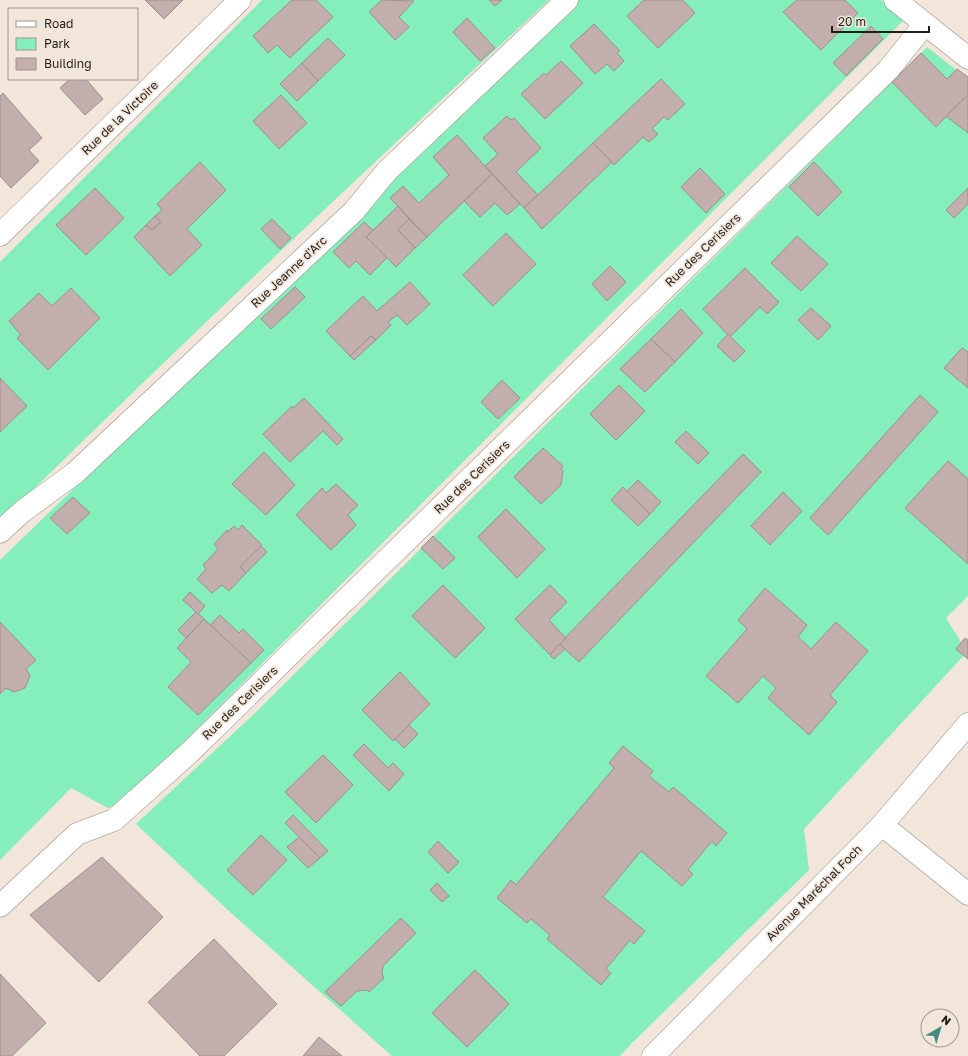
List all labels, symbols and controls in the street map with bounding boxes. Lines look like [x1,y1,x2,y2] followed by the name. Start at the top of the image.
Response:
[8,8,138,80] legend
[832,8,929,34] scale bar
[838,14,866,29] text: 20 m
[44,16,73,31] text: Road
[44,36,70,51] text: Park
[44,56,92,71] text: Building
[78,77,161,158] street label: Rue de la Victoire
[662,210,744,290] street label: Rue des Cerisiers
[248,232,330,311] street label: Rue Jeanne d'Arc
[431,437,513,517] street label: Rue des Cerisiers
[199,663,281,743] street label: Rue des Cerisiers
[762,841,865,944] street label: Avenue Maréchal Foch
[920,1008,960,1048] north arrow
[939,1012,954,1027] text: N

